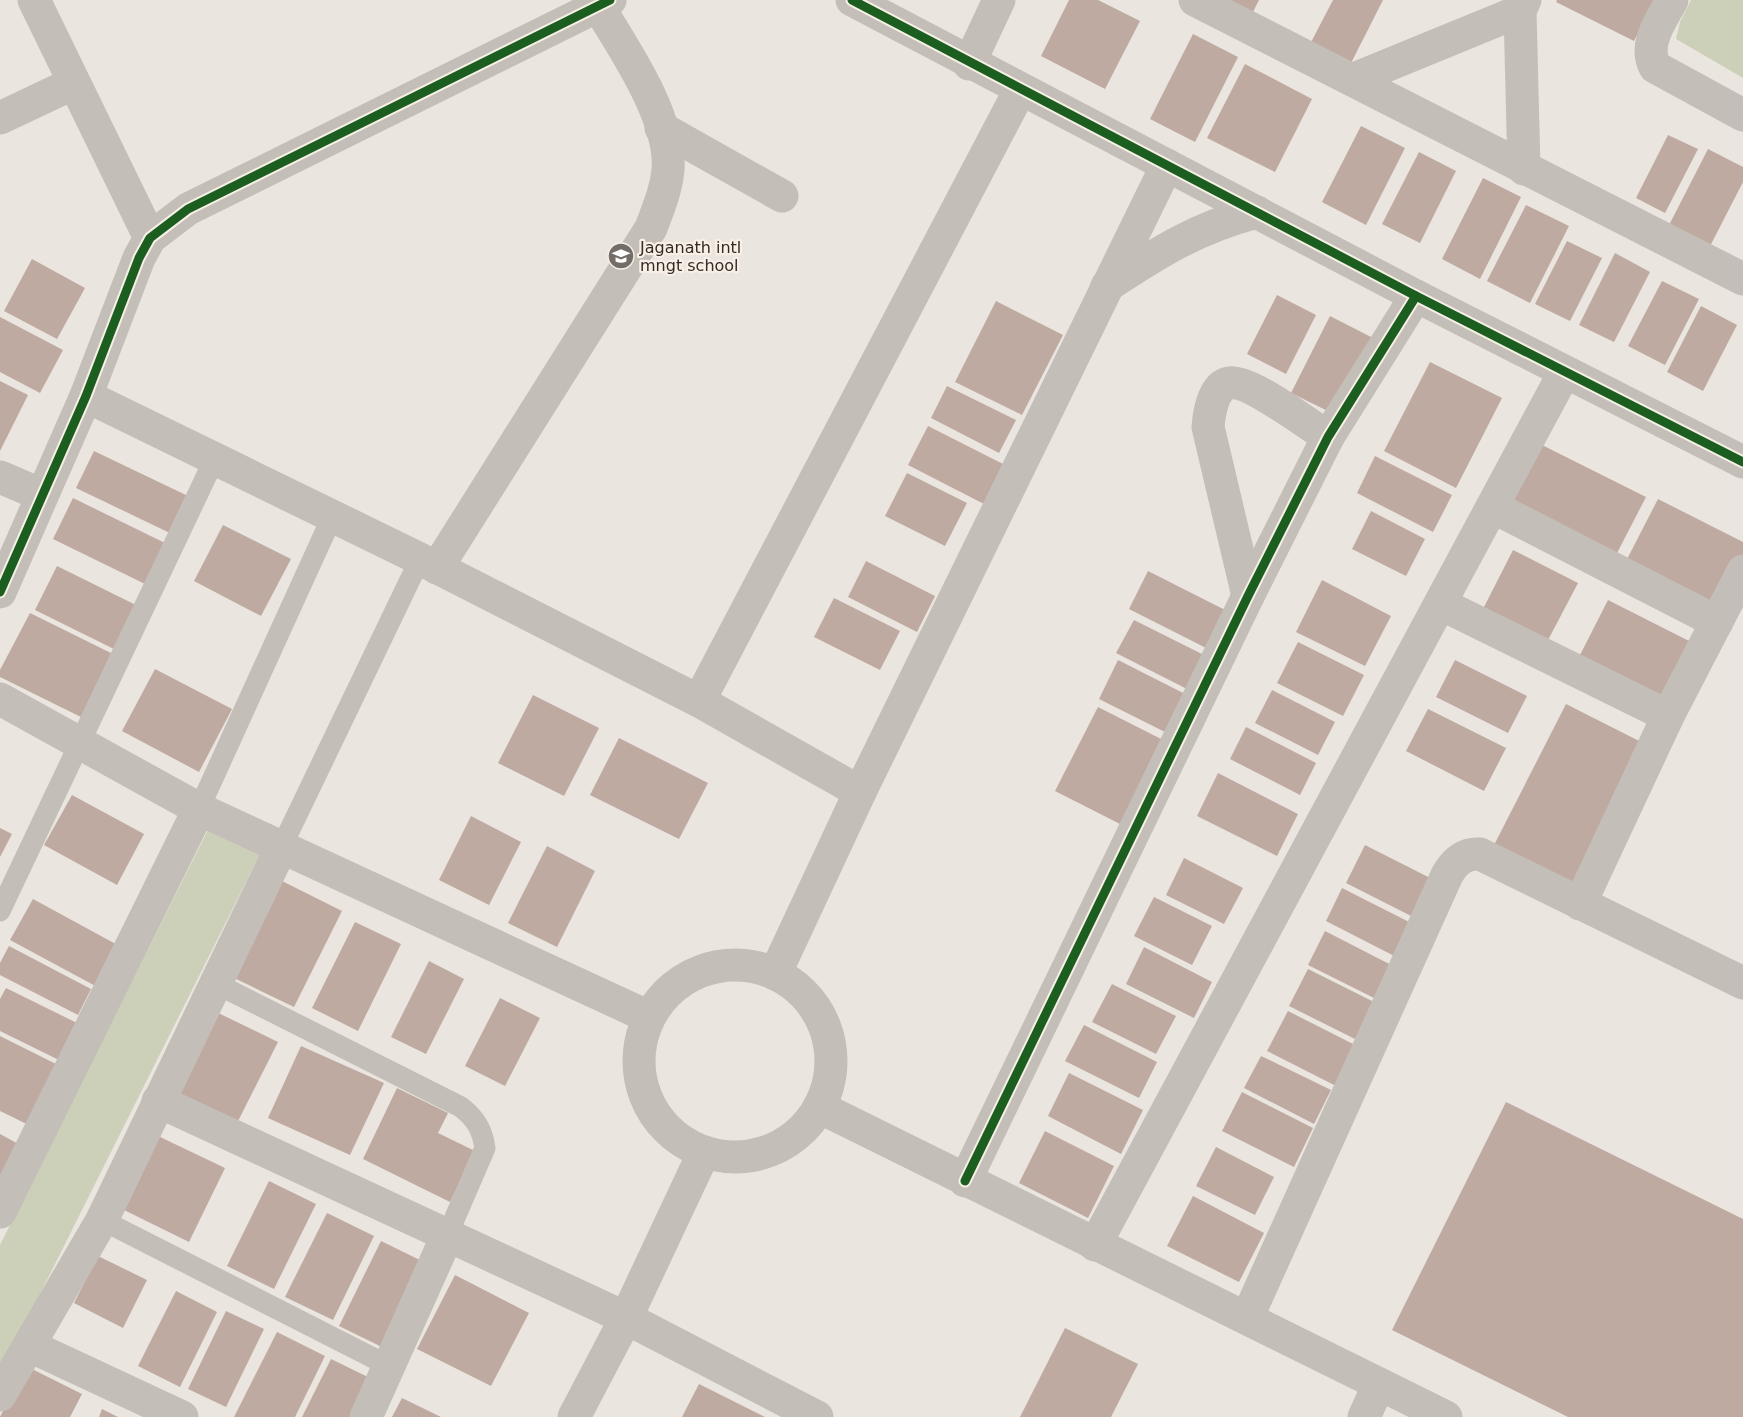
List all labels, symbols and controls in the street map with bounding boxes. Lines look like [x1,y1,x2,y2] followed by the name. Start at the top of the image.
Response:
[639,238,741,275] place label: Jaganath intl mngt school
[606,241,636,271] school or university icon: Jaganath intl mngt school

